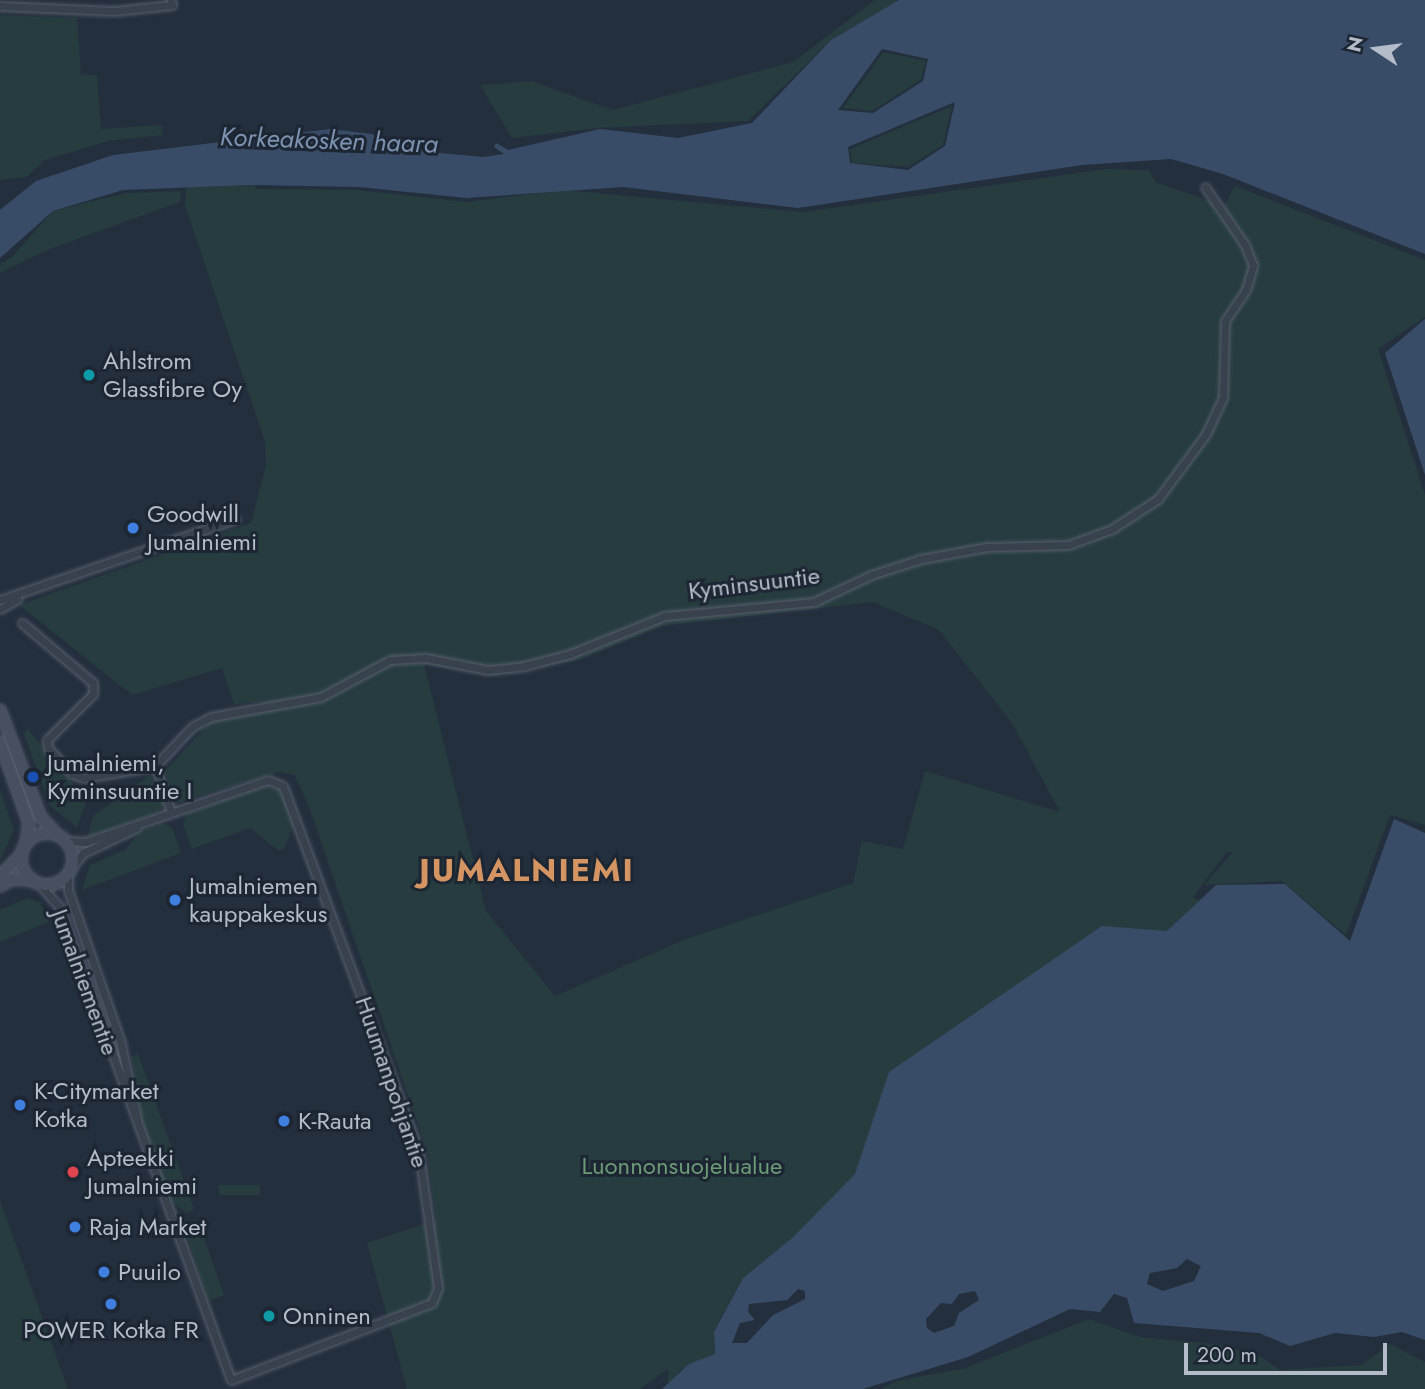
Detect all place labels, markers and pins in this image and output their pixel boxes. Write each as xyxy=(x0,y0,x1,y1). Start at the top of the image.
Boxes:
place label: Ahlstrom Glassfibre Oy xyxy=(103,347,242,403)
marker: Ahlstrom Glassfibre Oy xyxy=(81,367,97,383)
place label: Goodwill Jumalniemi xyxy=(147,500,257,556)
marker: Goodwill Jumalniemi xyxy=(125,520,141,536)
place label: Jumalniemi, Kyminsuuntie I xyxy=(47,749,192,805)
marker: Jumalniemi, Kyminsuuntie I xyxy=(25,769,41,785)
place label: Jumalniemen kauppakeskus xyxy=(189,872,327,928)
marker: Jumalniemen kauppakeskus xyxy=(167,892,183,908)
place label: K-Citymarket Kotka xyxy=(34,1077,158,1133)
marker: K-Citymarket Kotka xyxy=(12,1097,28,1113)
place label: K-Rauta xyxy=(298,1107,371,1135)
marker: K-Rauta xyxy=(276,1113,292,1129)
place label: Apteekki Jumalniemi xyxy=(87,1144,197,1200)
marker: Apteekki Jumalniemi xyxy=(65,1164,81,1180)
place label: Raja Market xyxy=(89,1213,206,1241)
marker: Raja Market xyxy=(67,1219,83,1235)
place label: Puuilo xyxy=(118,1258,181,1286)
marker: Puuilo xyxy=(96,1264,112,1280)
marker: POWER Kotka FR xyxy=(103,1296,119,1312)
place label: Onninen xyxy=(283,1302,371,1330)
marker: Onninen xyxy=(261,1308,277,1324)
place label: POWER Kotka FR xyxy=(23,1316,199,1344)

